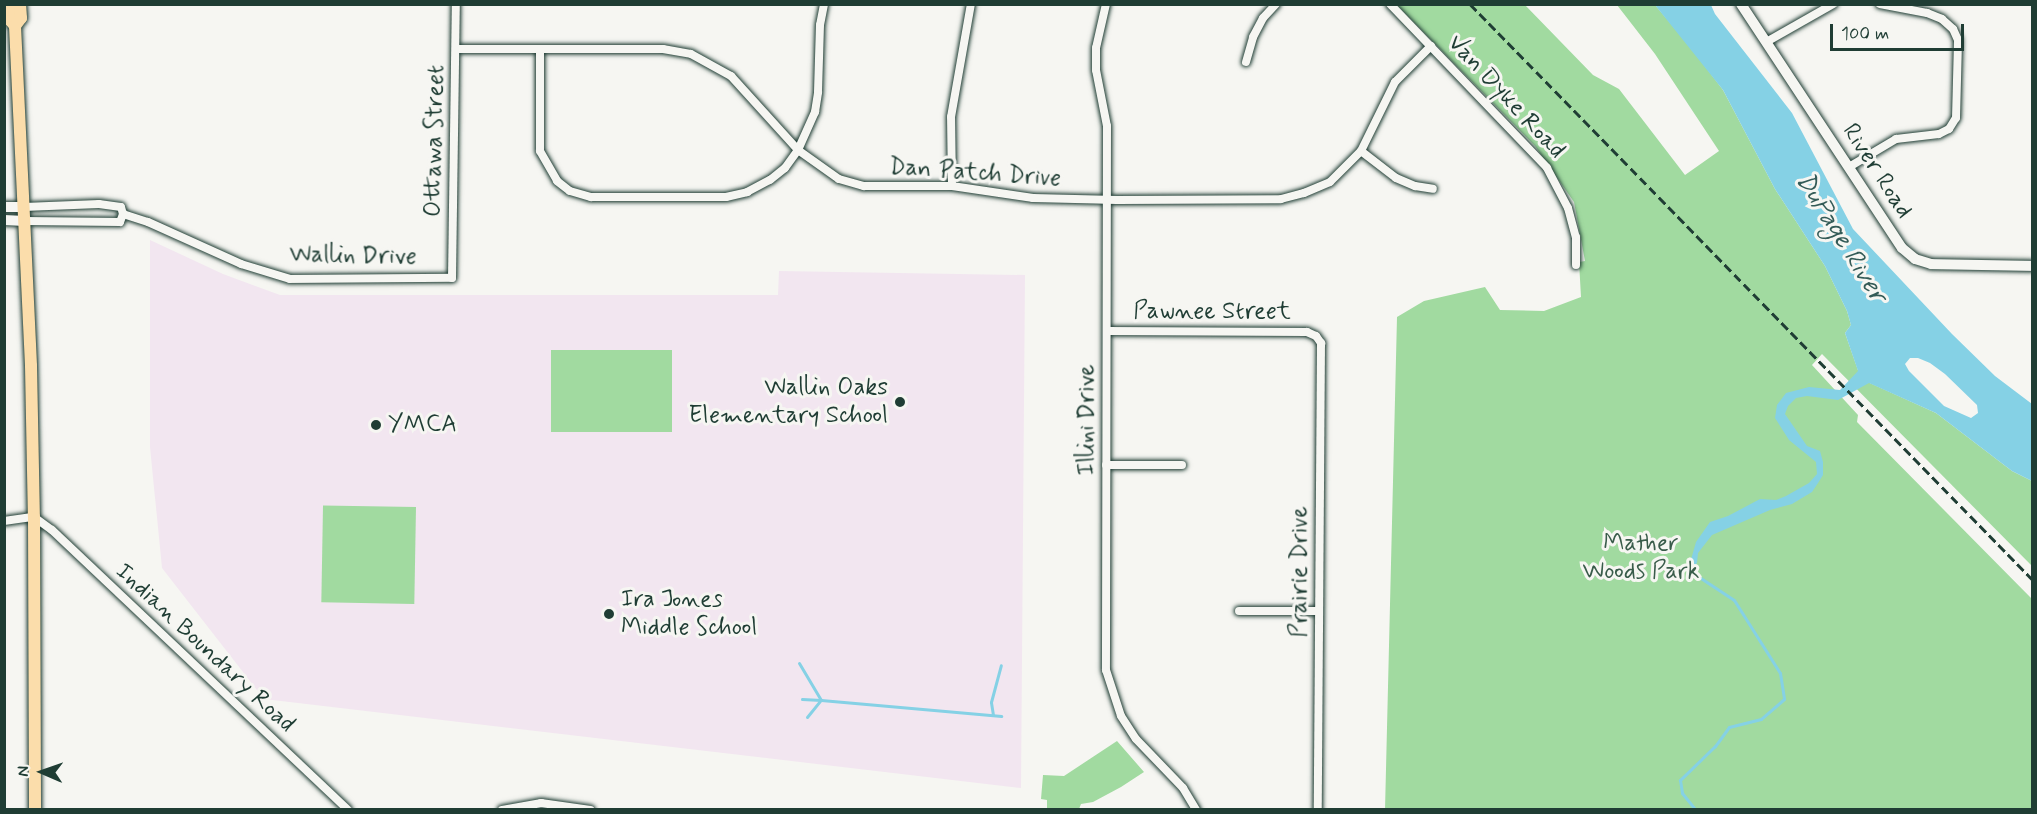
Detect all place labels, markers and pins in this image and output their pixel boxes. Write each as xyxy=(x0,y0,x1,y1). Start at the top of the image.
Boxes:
place label: Wallin Oaks Elementary School xyxy=(689,374,888,430)
marker: Wallin Oaks Elementary School xyxy=(893,395,907,409)
place label: YMCA xyxy=(388,411,457,439)
marker: YMCA xyxy=(369,418,383,432)
place label: Ira Jones Middle School xyxy=(621,586,758,642)
marker: Ira Jones Middle School xyxy=(602,607,616,621)

